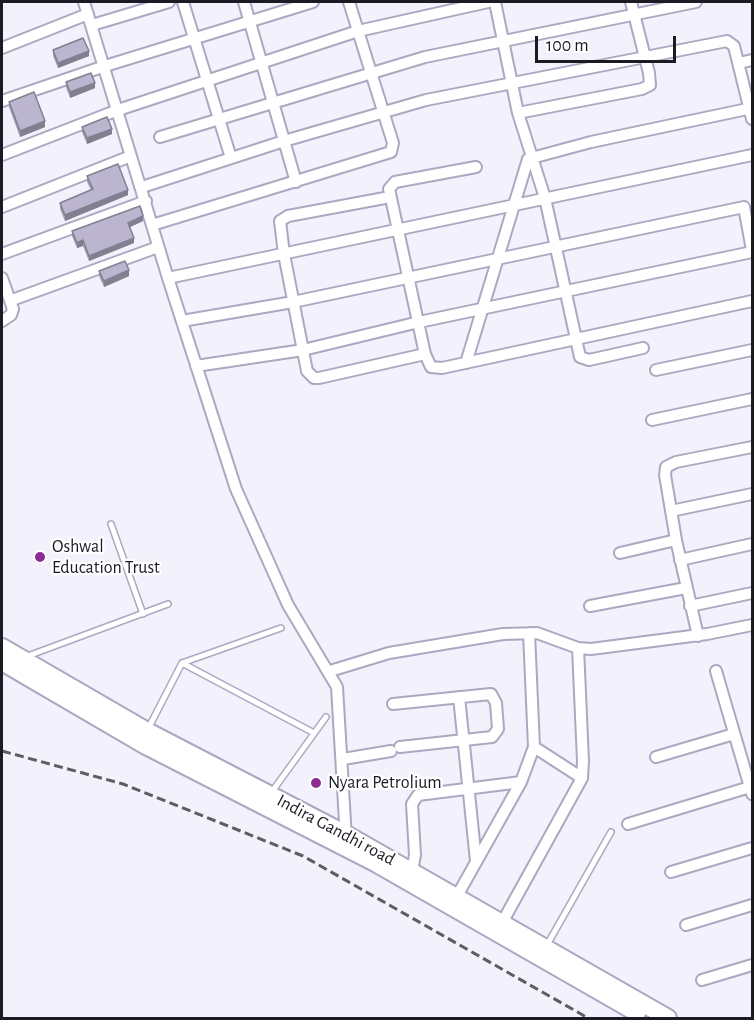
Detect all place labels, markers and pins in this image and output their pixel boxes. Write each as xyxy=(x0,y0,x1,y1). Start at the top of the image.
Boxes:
place label: Oshwal Education Trust xyxy=(52,536,160,578)
marker: Oshwal Education Trust xyxy=(33,550,47,564)
place label: Nyara Petrolium xyxy=(328,772,442,794)
marker: Nyara Petrolium xyxy=(309,776,323,790)

